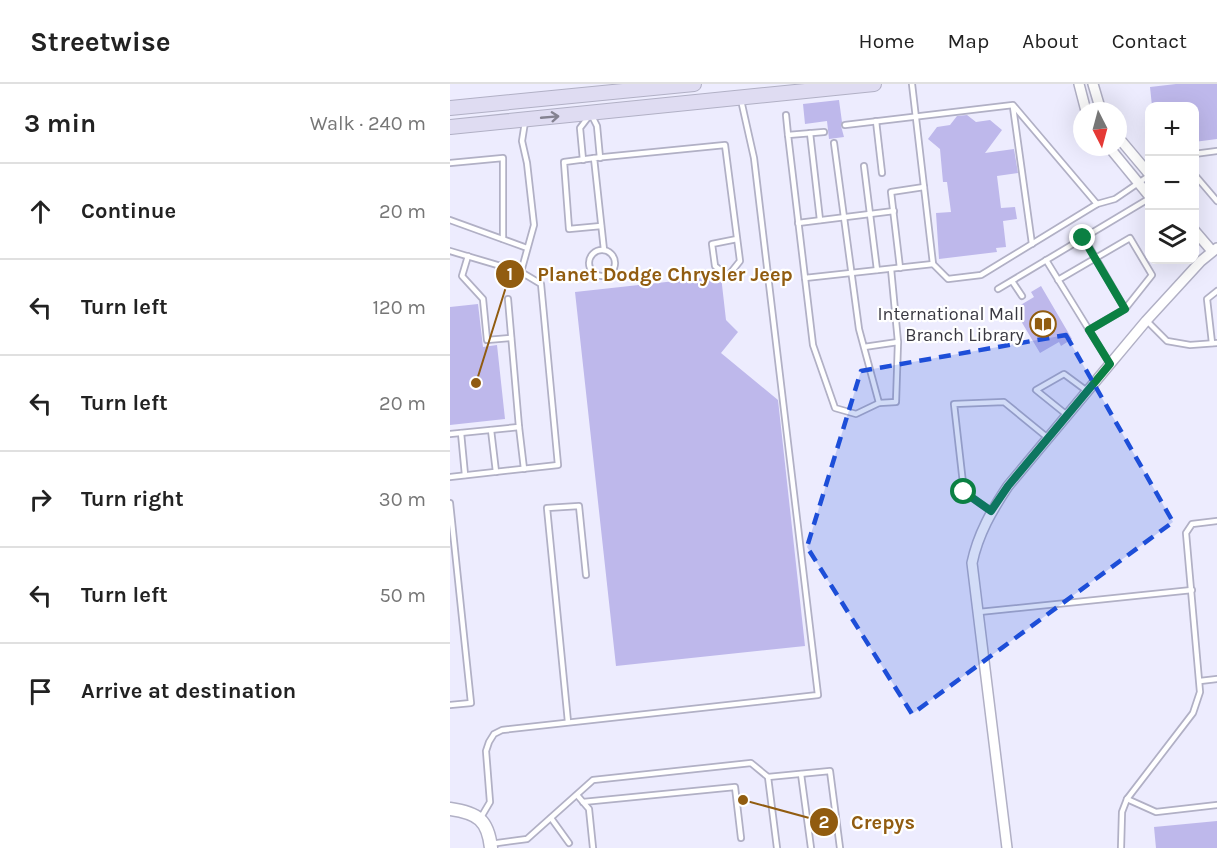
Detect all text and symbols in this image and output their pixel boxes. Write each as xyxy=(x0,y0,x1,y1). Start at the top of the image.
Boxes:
text: Streetwise xyxy=(30,25,171,58)
text: Home xyxy=(859,29,915,53)
text: Map xyxy=(948,29,989,53)
text: About xyxy=(1022,29,1079,53)
text: Contact xyxy=(1112,29,1187,53)
north arrow xyxy=(1073,102,1127,156)
map controls xyxy=(1145,102,1199,264)
button: + xyxy=(1145,102,1199,156)
text: 3 min xyxy=(24,108,96,139)
one-way arrow xyxy=(540,111,559,122)
text: Walk · 240 m xyxy=(310,112,426,135)
button: − xyxy=(1145,156,1199,210)
icon: ahead xyxy=(24,195,57,228)
text: Continue xyxy=(81,198,176,224)
text: 20 m xyxy=(379,200,426,223)
button: layers xyxy=(1145,210,1199,264)
route end xyxy=(1069,224,1095,250)
callout: Planet Dodge Chrysler Jeep xyxy=(495,255,804,293)
text: 1 xyxy=(507,263,513,285)
text: Planet Dodge Chrysler Jeep xyxy=(537,263,793,286)
icon: left xyxy=(24,291,57,324)
text: Turn left xyxy=(81,294,168,320)
text: 120 m xyxy=(372,296,426,319)
place label: International Mall Branch Library xyxy=(878,303,1025,346)
library icon: International Mall Branch Library xyxy=(1028,309,1058,339)
icon: left xyxy=(24,387,57,420)
text: Turn left xyxy=(81,390,168,416)
text: 20 m xyxy=(379,392,426,415)
route start xyxy=(950,478,976,504)
icon: right xyxy=(24,483,57,516)
text: Turn right xyxy=(81,486,184,512)
text: 30 m xyxy=(379,488,426,511)
icon: left xyxy=(24,579,57,612)
text: Turn left xyxy=(81,582,168,608)
text: 50 m xyxy=(379,584,426,607)
icon: arrive xyxy=(24,675,57,708)
text: Arrive at destination xyxy=(81,678,296,704)
callout: Crepys xyxy=(809,803,927,841)
text: 2 xyxy=(819,811,829,833)
text: Crepys xyxy=(851,811,915,834)

